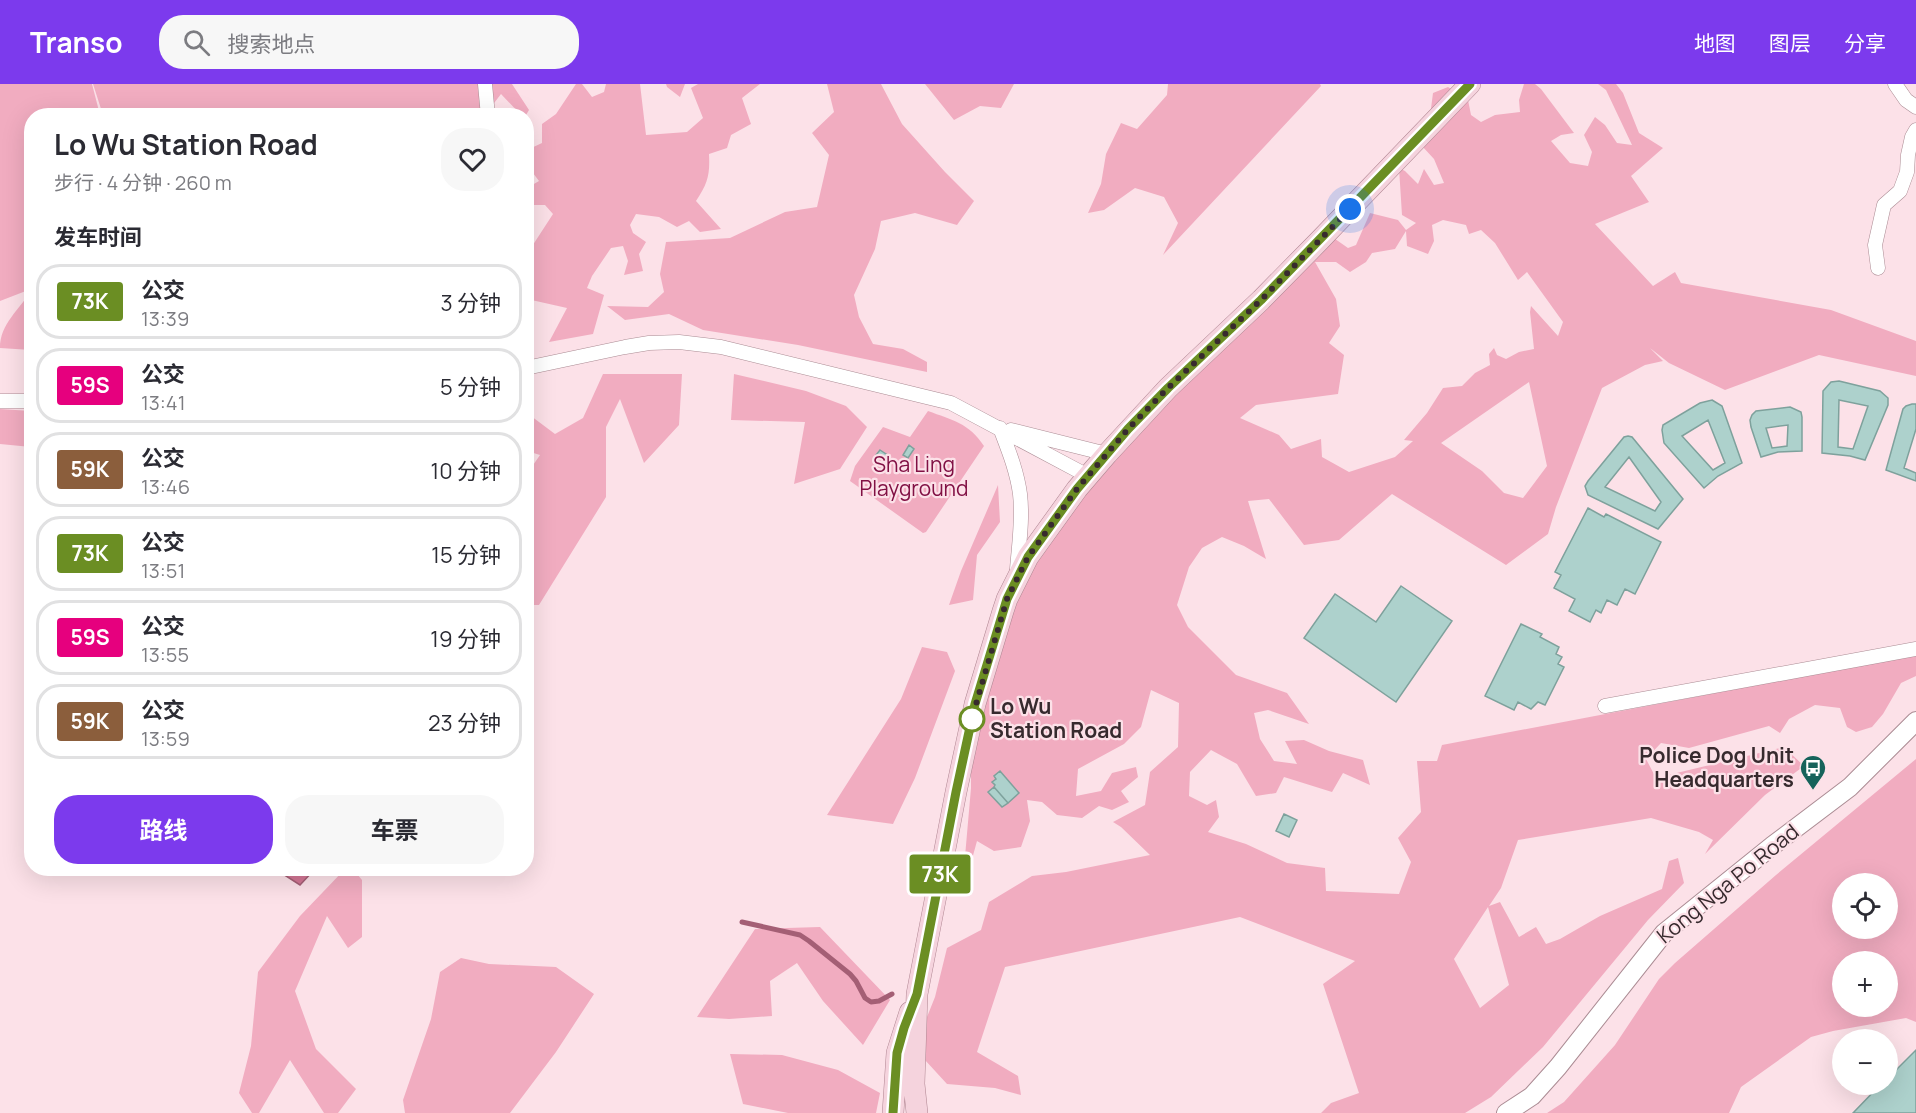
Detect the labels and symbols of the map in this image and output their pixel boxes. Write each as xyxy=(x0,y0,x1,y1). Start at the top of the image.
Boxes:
your location xyxy=(1335,194,1365,224)
park label: Sha Ling Playground xyxy=(860,450,968,502)
place label: Lo Wu Station Road xyxy=(990,692,1122,744)
marker: Lo Wu Station Road xyxy=(959,706,985,732)
place label: Police Dog Unit Headquarters xyxy=(1639,741,1794,793)
bus stop icon: Police Dog Unit Headquarters xyxy=(1798,753,1828,791)
street label: Kong Nga Po Road xyxy=(1651,817,1804,949)
line badge: 73K xyxy=(906,854,974,894)

